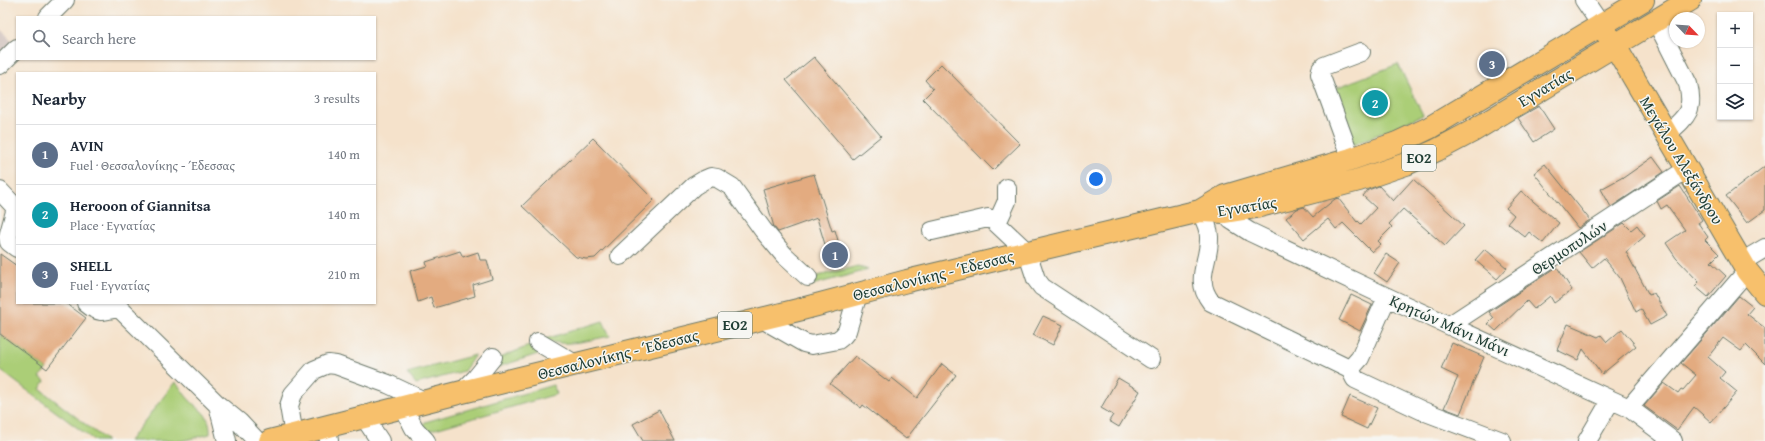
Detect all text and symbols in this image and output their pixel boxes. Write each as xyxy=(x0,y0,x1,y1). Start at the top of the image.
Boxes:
north arrow xyxy=(1669,12,1705,48)
map controls xyxy=(1717,12,1753,120)
button: + xyxy=(1717,12,1753,48)
search box xyxy=(16,16,376,60)
icon: search xyxy=(30,27,52,49)
text: Search here xyxy=(62,28,136,49)
button: − xyxy=(1717,48,1753,84)
pin: 3 xyxy=(1479,49,1505,79)
street label: Εγνατίας xyxy=(1513,61,1577,113)
button: layers xyxy=(1717,84,1753,120)
text: Nearby xyxy=(32,86,86,111)
pin: 2 xyxy=(1362,88,1388,118)
text: 3 results xyxy=(314,89,360,108)
street label: Μεγάλου Αλεξάνδρου xyxy=(1634,91,1730,229)
text: AVIN xyxy=(70,135,104,156)
text: 1 xyxy=(42,145,48,164)
text: 140 m xyxy=(328,145,360,164)
road number: ΕΟ2 xyxy=(1402,145,1436,171)
text: Fuel · Θεσσαλονίκης - Έδεσσας xyxy=(70,156,235,175)
your location xyxy=(1086,169,1106,189)
street label: Εγνατίας xyxy=(1216,189,1279,223)
text: Herooon of Giannitsa xyxy=(70,195,211,216)
text: 2 xyxy=(42,205,48,224)
text: 140 m xyxy=(328,205,360,224)
street label: Θερμοπυλών xyxy=(1526,213,1612,281)
text: Place · Εγνατίας xyxy=(70,216,155,235)
pin: 1 xyxy=(822,240,848,270)
street label: Θεσσαλονίκης - Έδεσσας xyxy=(850,243,1016,307)
text: SHELL xyxy=(70,255,112,276)
text: 3 xyxy=(42,265,48,284)
text: 210 m xyxy=(328,265,360,284)
text: Fuel · Εγνατίας xyxy=(70,276,150,295)
street label: Κρητών Μάνι Μάνι xyxy=(1386,288,1514,362)
road number: ΕΟ2 xyxy=(718,312,752,338)
street label: Θεσσαλονίκης - Έδεσσας xyxy=(535,322,701,386)

